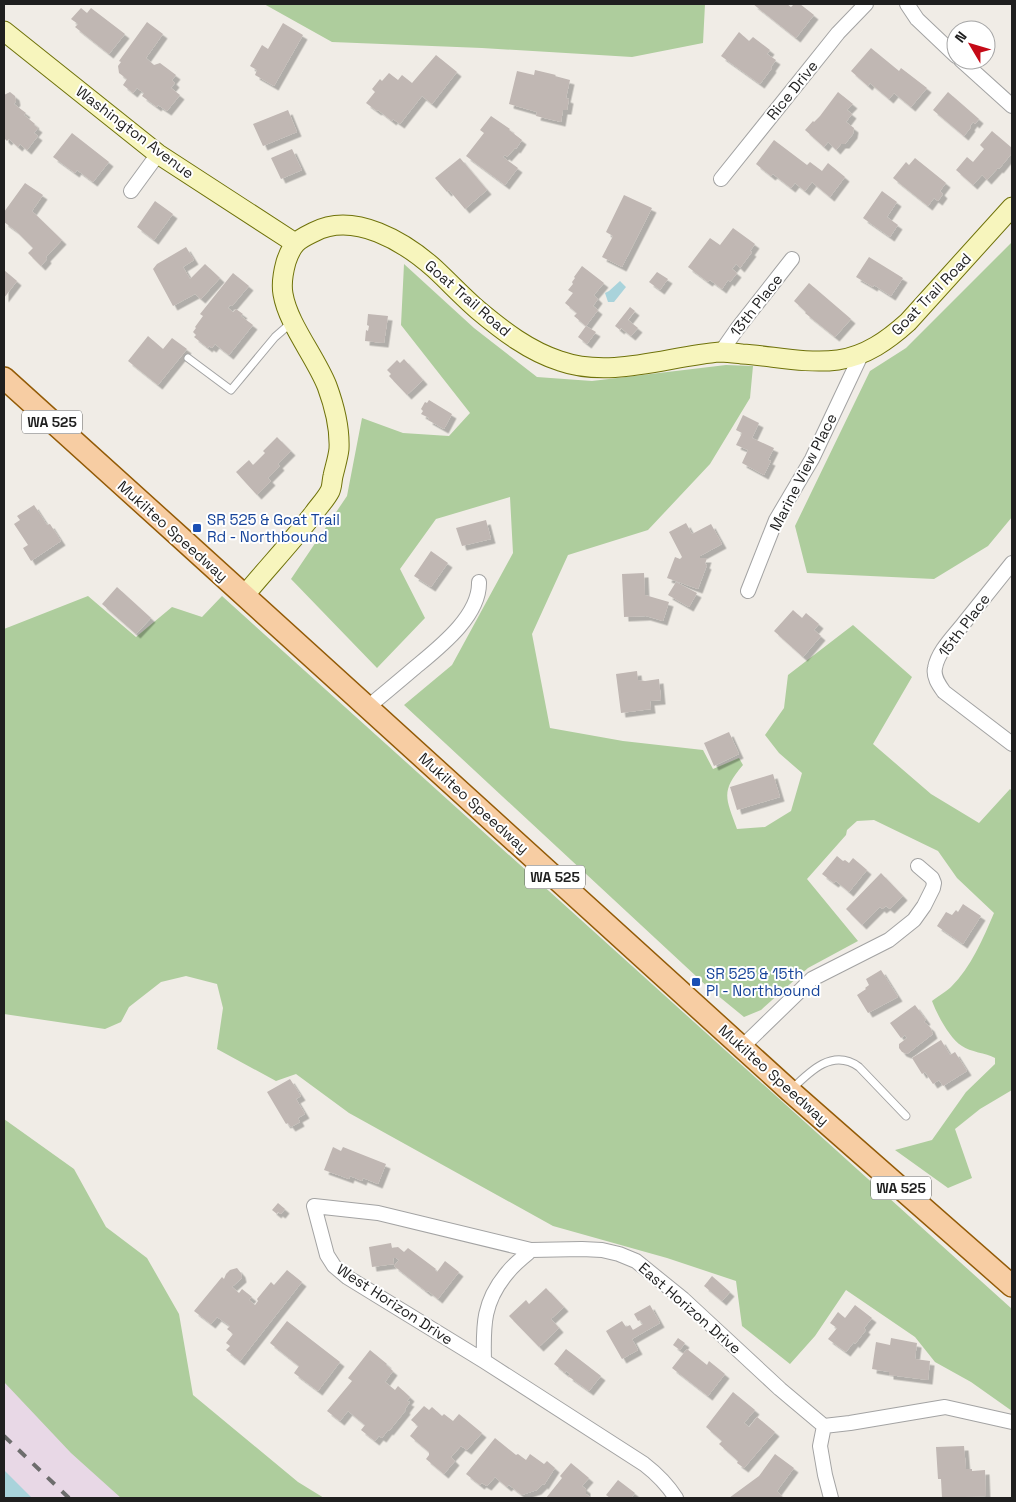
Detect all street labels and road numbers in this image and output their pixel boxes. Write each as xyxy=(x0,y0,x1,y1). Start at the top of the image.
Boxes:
street label: Rice Drive xyxy=(762,56,822,123)
street label: Washington Avenue xyxy=(72,81,198,183)
street label: Goat Trail Road xyxy=(887,249,975,339)
street label: Goat Trail Road xyxy=(421,256,515,340)
street label: 13th Place xyxy=(726,270,786,340)
street label: Marine View Place xyxy=(765,410,841,534)
road number: WA 525 xyxy=(22,411,82,434)
street label: Mukilteo Speedway xyxy=(114,476,232,586)
street label: 15th Place xyxy=(934,590,994,660)
street label: Mukilteo Speedway xyxy=(415,748,533,858)
road number: WA 525 xyxy=(525,866,585,889)
street label: Mukilteo Speedway xyxy=(715,1020,833,1130)
road number: WA 525 xyxy=(871,1176,931,1200)
street label: East Horizon Drive xyxy=(635,1258,745,1358)
street label: West Horizon Drive xyxy=(333,1259,457,1349)

